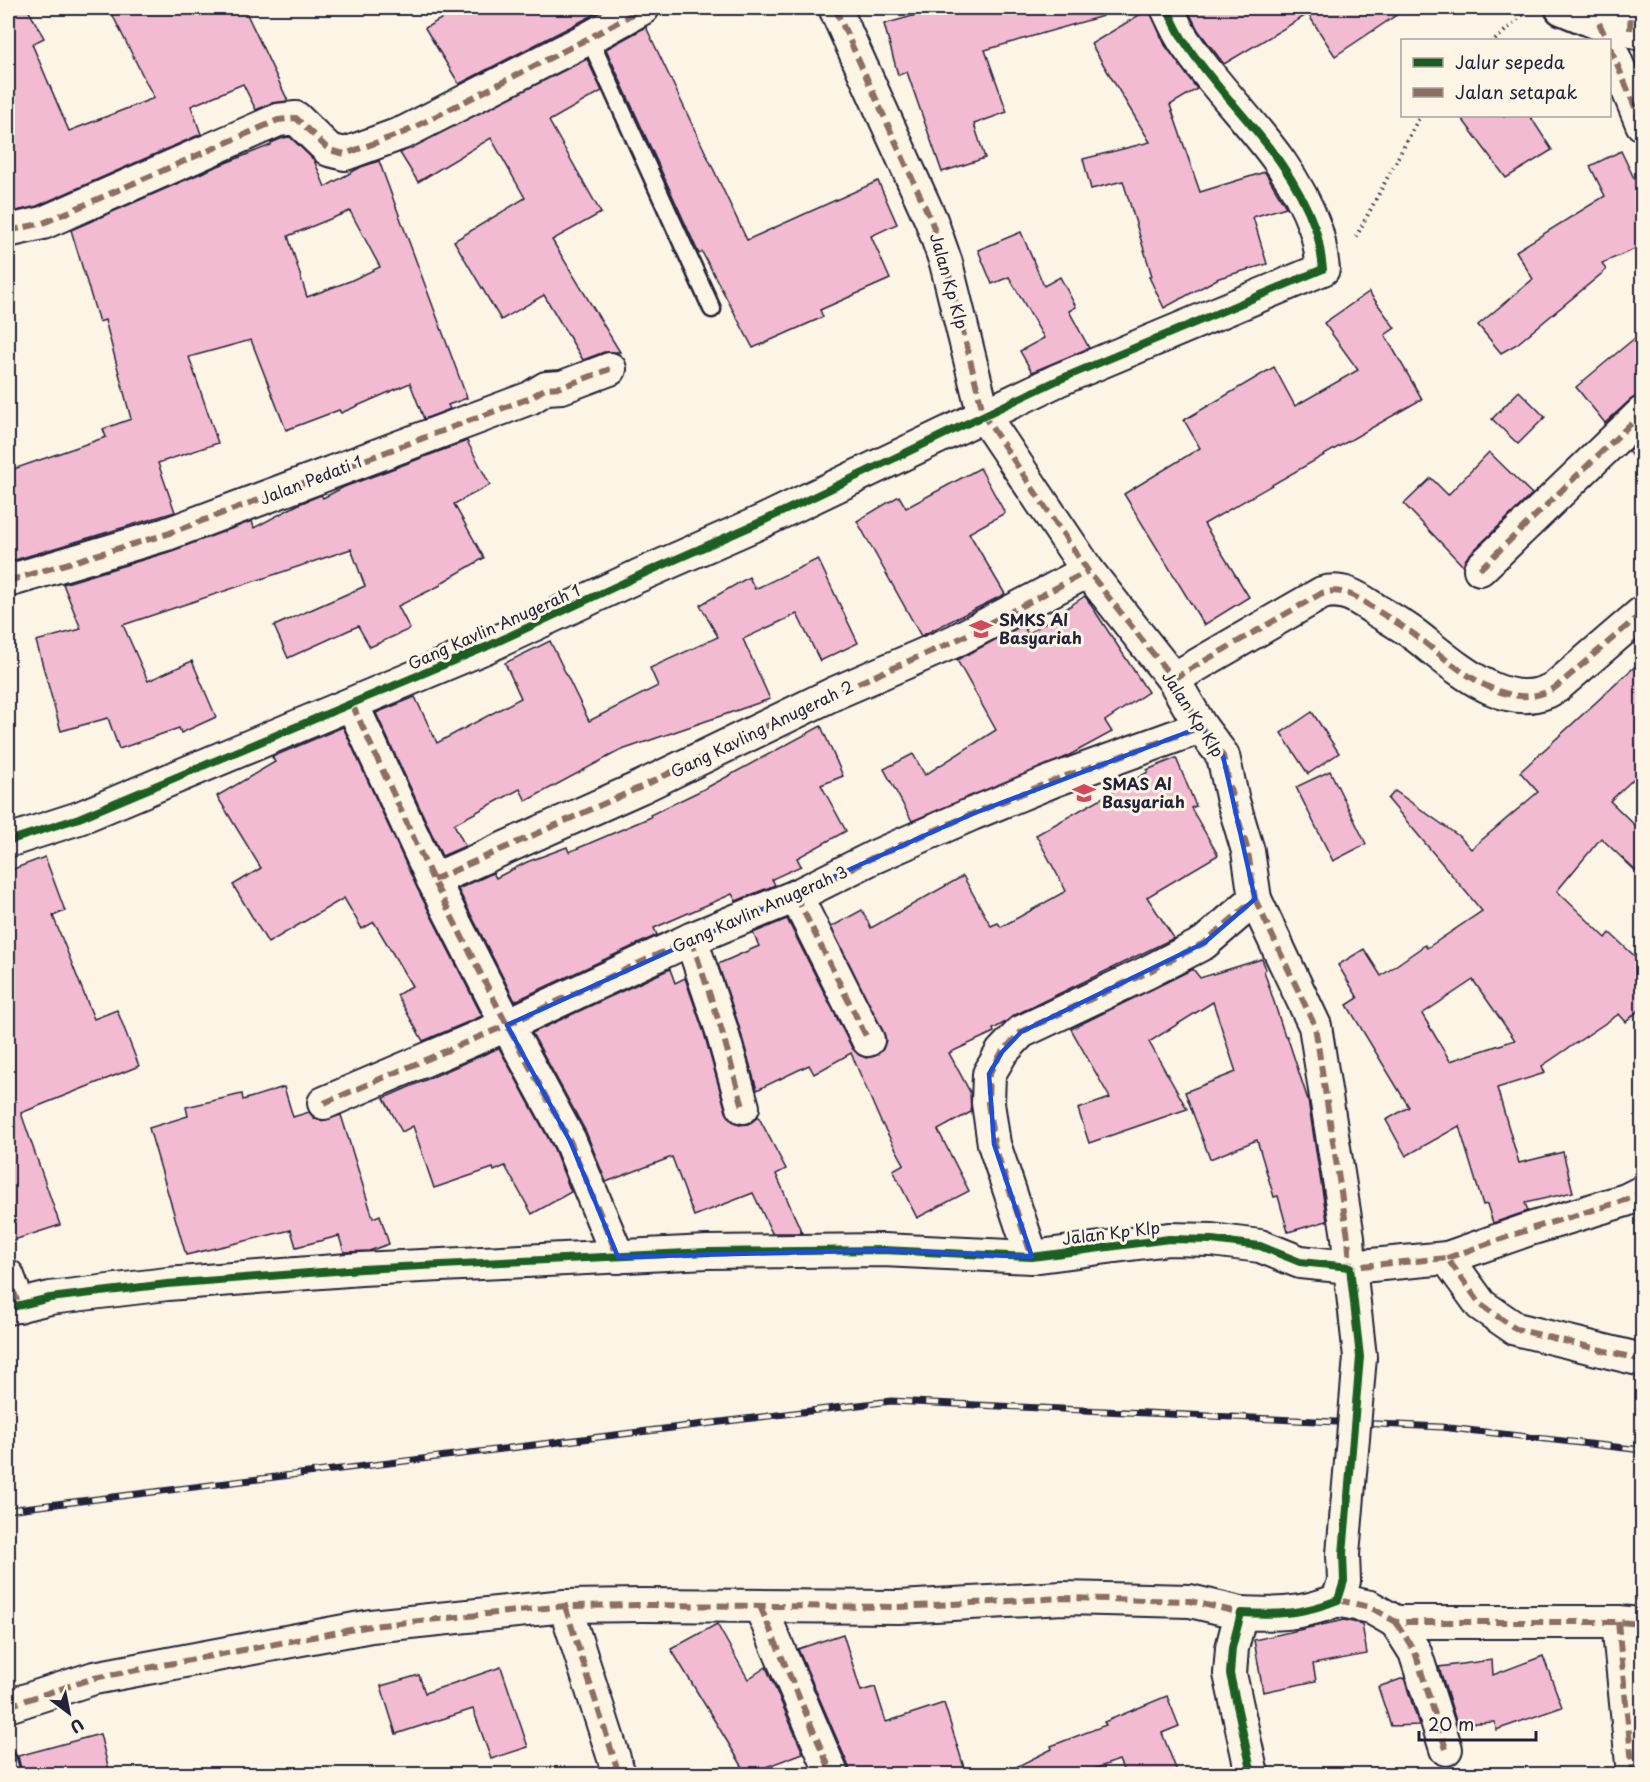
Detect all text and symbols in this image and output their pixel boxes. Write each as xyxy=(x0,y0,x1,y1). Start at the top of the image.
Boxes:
legend xyxy=(1401,39,1611,117)
text: Jalur sepeda xyxy=(1455,48,1565,75)
text: Jalan setapak xyxy=(1455,78,1577,105)
street label: Jalan Kp Klp xyxy=(925,230,975,331)
street label: Jalan Pedati 1 xyxy=(256,449,365,510)
street label: Gang Kavlin Anugerah 1 xyxy=(404,577,584,675)
place label: SMKS Al Basyariah xyxy=(999,607,1082,649)
school or university icon: SMKS Al Basyariah xyxy=(968,616,994,642)
street label: Jalan Kp Klp xyxy=(1157,666,1231,761)
street label: Gang Kavling Anugerah 2 xyxy=(666,673,857,783)
place label: SMAS Al Basyariah xyxy=(1102,771,1185,813)
school or university icon: SMAS Al Basyariah xyxy=(1071,780,1097,806)
street label: Gang Kavlin Anugerah 3 xyxy=(668,859,851,958)
street label: Jalan Kp Klp xyxy=(1061,1214,1161,1250)
north arrow xyxy=(39,1683,99,1743)
scale bar xyxy=(1419,1704,1536,1742)
text: 20 m xyxy=(1428,1710,1474,1737)
text: U xyxy=(66,1713,89,1740)

